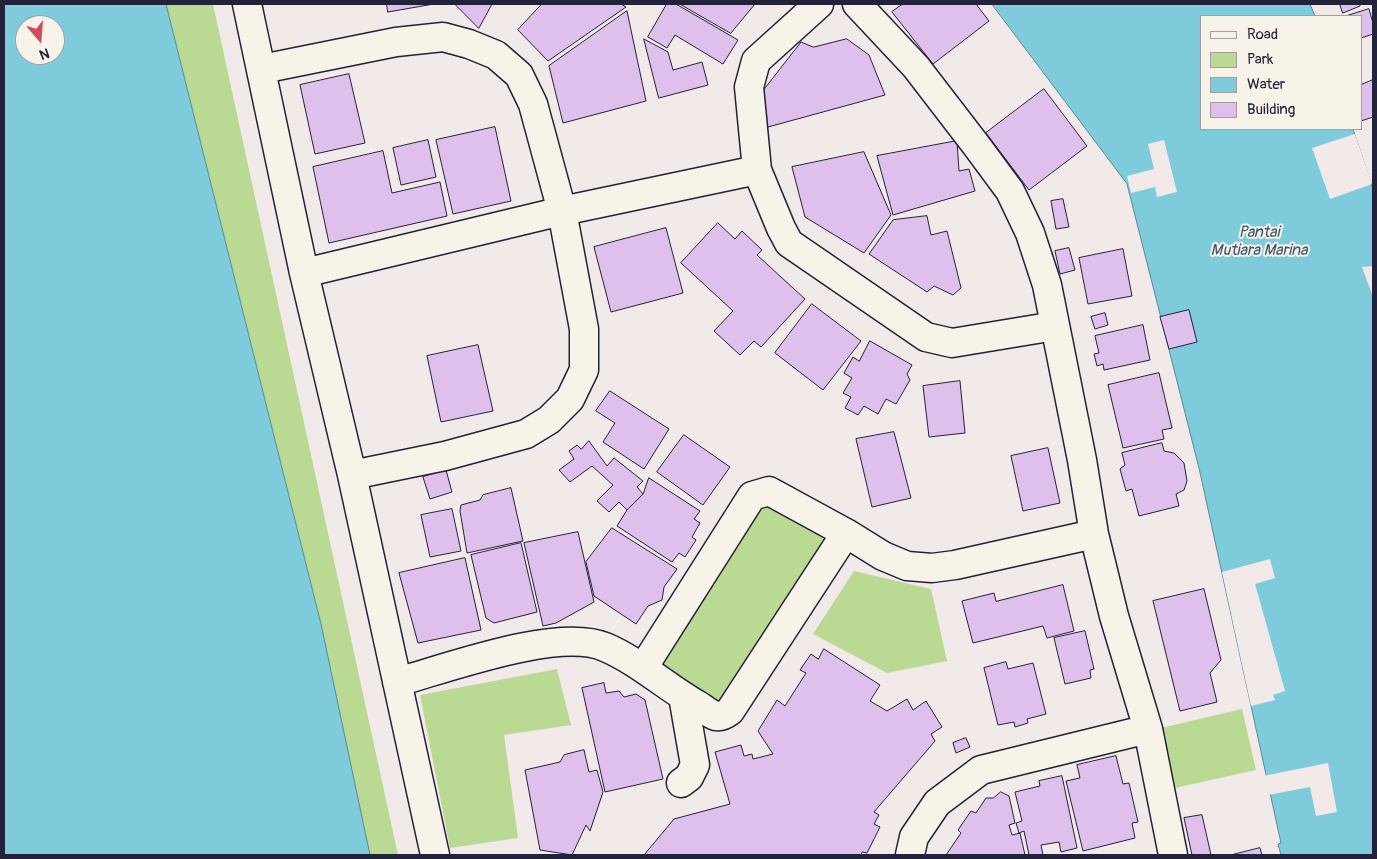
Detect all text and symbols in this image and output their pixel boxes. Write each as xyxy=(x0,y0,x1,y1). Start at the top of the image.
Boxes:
north arrow xyxy=(15,15,65,65)
legend xyxy=(1200,15,1362,130)
text: Road xyxy=(1247,25,1278,44)
text: N xyxy=(37,44,52,63)
text: Park xyxy=(1247,50,1273,69)
text: Water xyxy=(1247,75,1285,94)
text: Building xyxy=(1247,100,1295,119)
water label: Pantai Mutiara Marina xyxy=(1211,223,1307,261)

